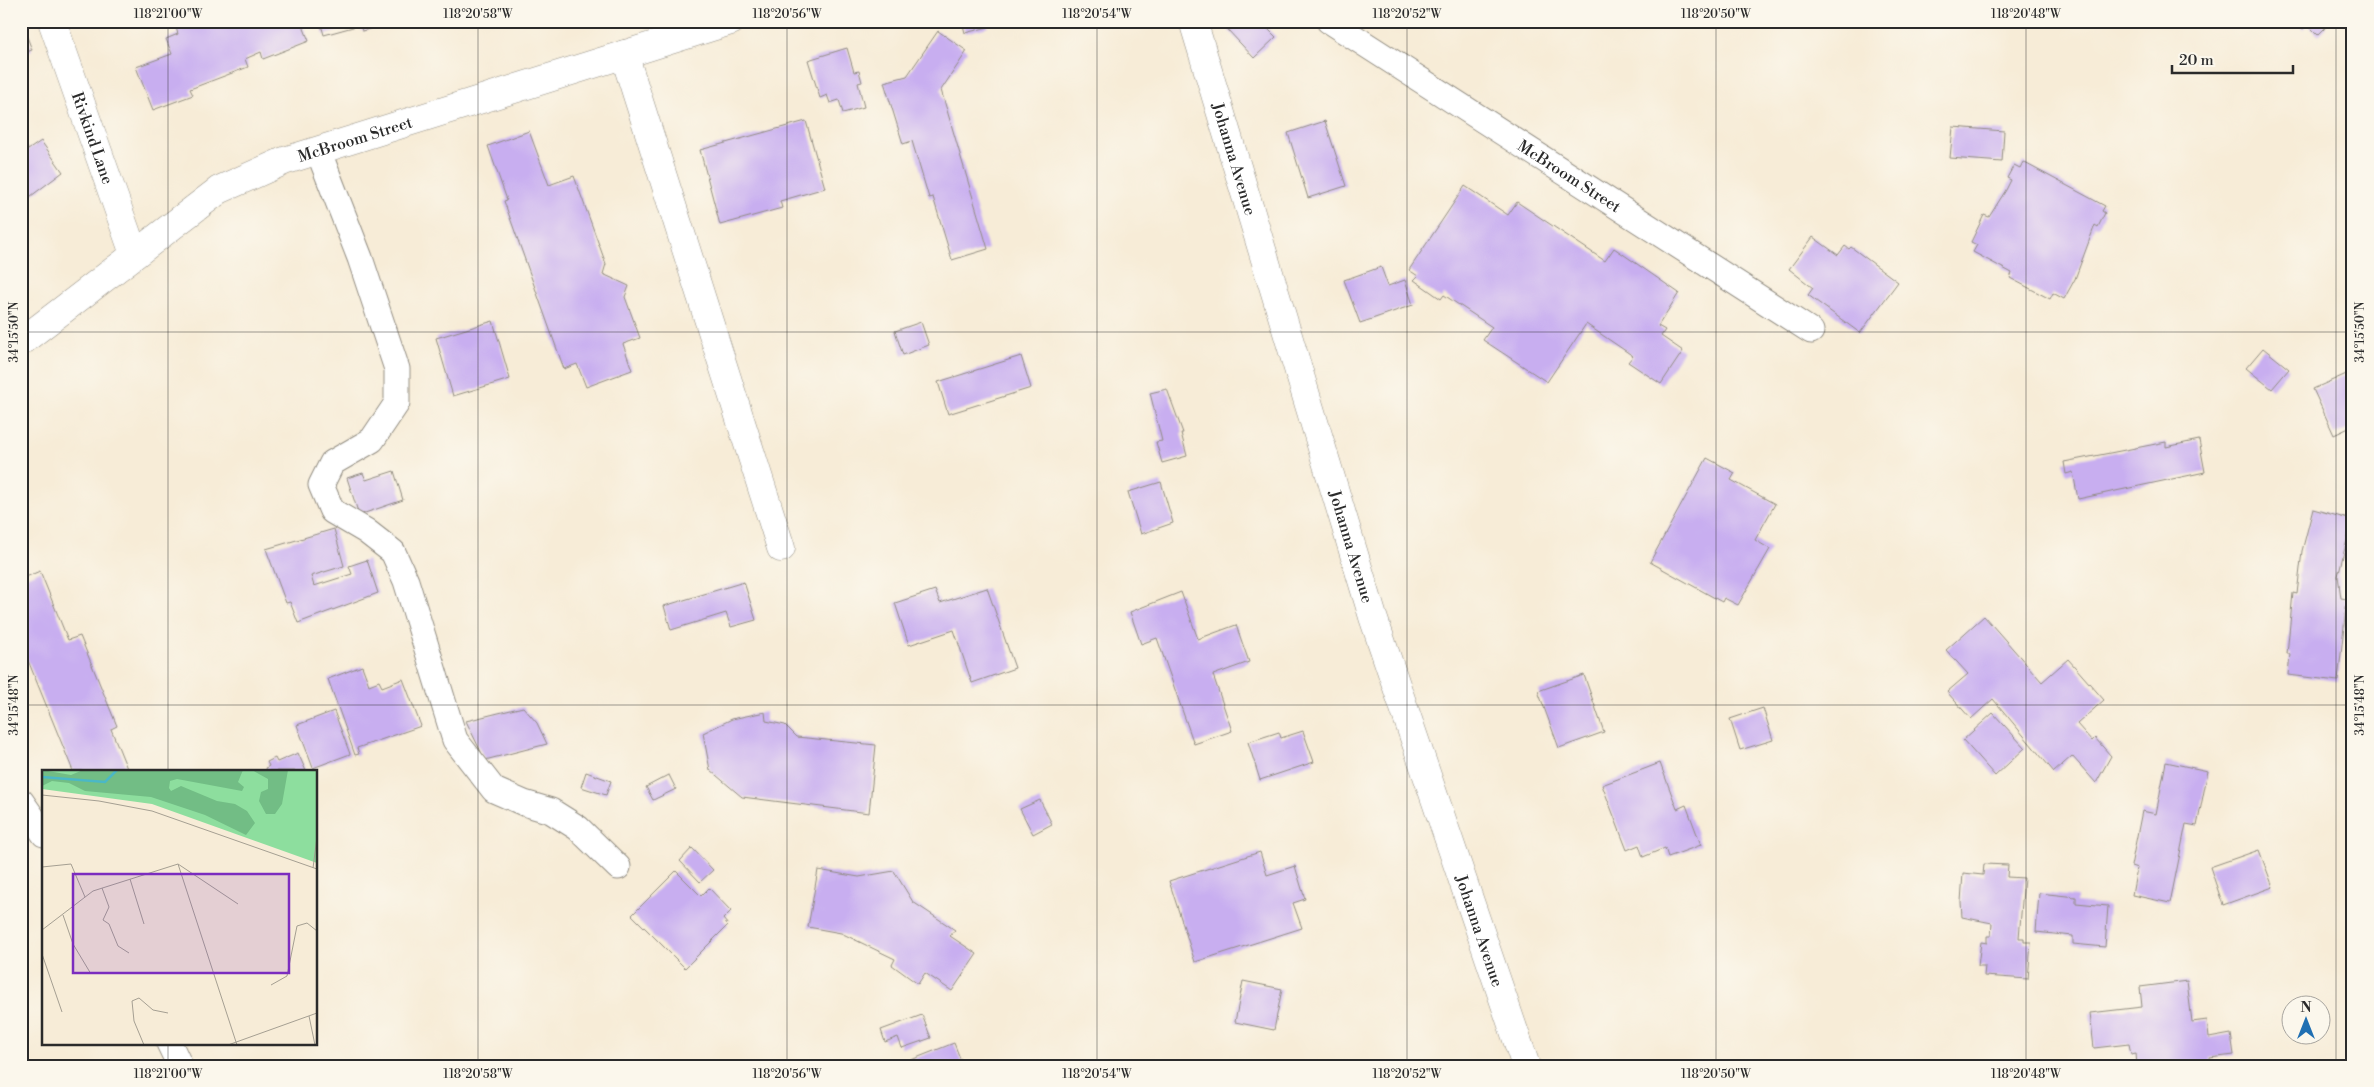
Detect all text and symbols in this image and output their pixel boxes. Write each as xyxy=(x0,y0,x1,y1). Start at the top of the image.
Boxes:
text: 118°21'00"W xyxy=(134,7,203,22)
text: 118°20'58"W xyxy=(443,7,514,22)
text: 118°20'56"W xyxy=(752,7,823,22)
text: 118°20'54"W xyxy=(1062,7,1133,22)
text: 118°20'52"W xyxy=(1373,7,1442,22)
text: 118°20'50"W xyxy=(1681,7,1752,22)
text: 118°20'48"W xyxy=(1991,7,2062,22)
scale bar xyxy=(2172,42,2293,74)
text: 20 m xyxy=(2179,51,2214,70)
street label: Rivkind Lane xyxy=(67,90,118,187)
street label: Johanna Avenue xyxy=(1207,99,1260,218)
street label: McBroom Street xyxy=(295,112,415,167)
street label: McBroom Street xyxy=(1514,136,1625,217)
text: 34°15'50"N xyxy=(7,301,22,363)
text: 34°15'50"N xyxy=(2353,301,2368,363)
street label: Johanna Avenue xyxy=(1324,487,1377,606)
text: 34°15'48"N xyxy=(7,674,22,735)
text: 34°15'48"N xyxy=(2353,674,2368,735)
inset map xyxy=(42,770,318,1044)
street label: Johanna Avenue xyxy=(1450,872,1507,990)
north arrow xyxy=(2282,994,2332,1044)
text: N xyxy=(2300,999,2312,1017)
text: 118°21'00"W xyxy=(134,1067,203,1082)
text: 118°20'58"W xyxy=(443,1067,514,1082)
text: 118°20'56"W xyxy=(752,1067,823,1082)
text: 118°20'54"W xyxy=(1062,1067,1133,1082)
text: 118°20'52"W xyxy=(1373,1067,1442,1082)
text: 118°20'50"W xyxy=(1681,1067,1752,1082)
text: 118°20'48"W xyxy=(1991,1067,2062,1082)

